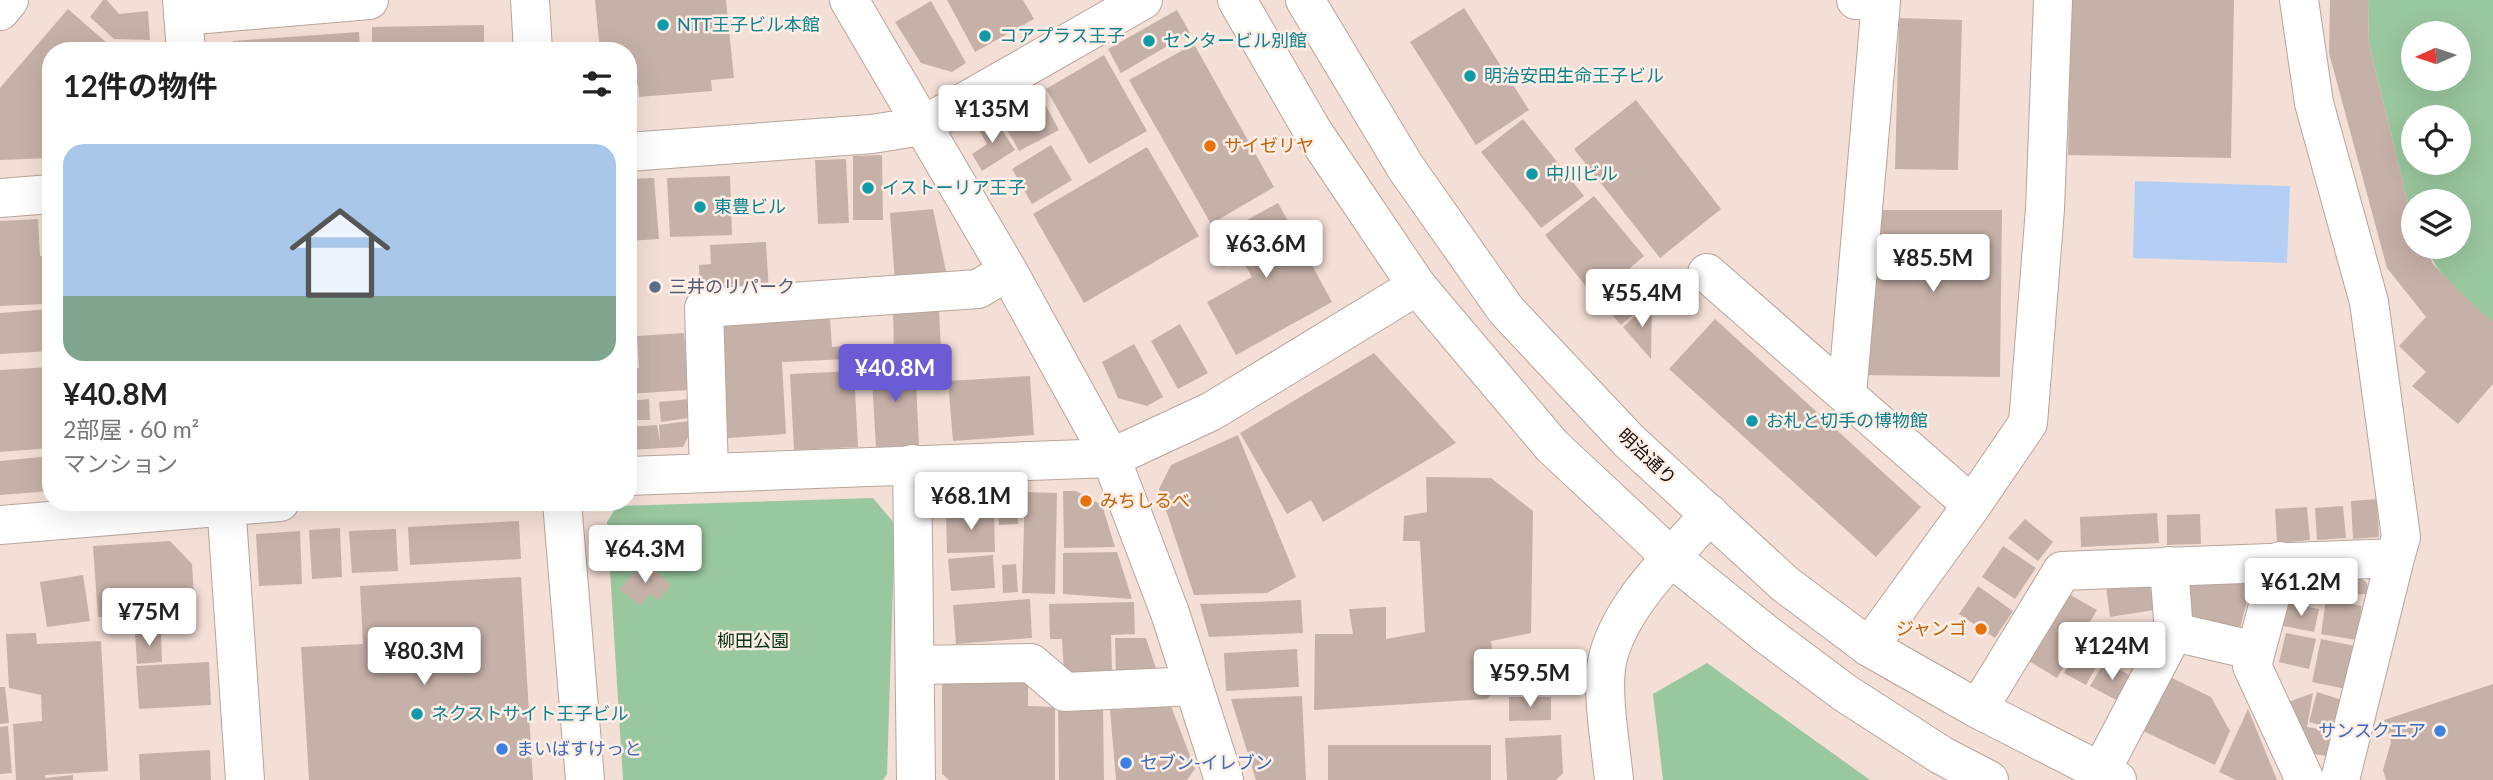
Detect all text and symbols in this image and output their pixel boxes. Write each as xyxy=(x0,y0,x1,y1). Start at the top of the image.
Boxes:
place label: NTT王子ビル本館 xyxy=(677,13,820,35)
marker: NTT王子ビル本館 xyxy=(655,17,671,33)
north arrow xyxy=(2401,21,2471,91)
map controls xyxy=(2401,21,2471,259)
place label: コアプラス王子 xyxy=(999,24,1125,46)
marker: コアプラス王子 xyxy=(977,28,993,44)
place label: センタービル別館 xyxy=(1163,29,1307,51)
marker: センタービル別館 xyxy=(1141,33,1157,49)
place label: 明治安田生命王子ビル xyxy=(1484,64,1664,86)
icon: filters xyxy=(578,65,616,103)
text: 12件の物件 xyxy=(63,67,218,103)
marker: 明治安田生命王子ビル xyxy=(1462,68,1478,84)
pin: ¥135M xyxy=(943,86,1041,145)
text: ¥135M xyxy=(954,94,1030,122)
button: locate xyxy=(2401,105,2471,175)
place label: サイゼリヤ xyxy=(1224,134,1314,156)
marker: サイゼリヤ xyxy=(1202,138,1218,154)
place label: 中川ビル xyxy=(1546,162,1618,184)
marker: 中川ビル xyxy=(1524,166,1540,182)
place label: イストーリア王子 xyxy=(882,176,1025,198)
marker: イストーリア王子 xyxy=(860,180,876,196)
button: layers xyxy=(2401,189,2471,259)
icon: home xyxy=(277,190,403,316)
place label: 東豊ビル xyxy=(714,195,786,217)
marker: 東豊ビル xyxy=(692,199,708,215)
pin: ¥63.6M xyxy=(1209,220,1323,280)
text: ¥63.6M xyxy=(1226,229,1306,257)
pin: ¥85.5M xyxy=(1876,234,1990,294)
text: ¥85.5M xyxy=(1893,243,1973,271)
pin: ¥55.4M xyxy=(1585,270,1699,329)
place label: 三井のリパーク xyxy=(669,275,795,297)
text: ¥55.4M xyxy=(1602,278,1682,306)
marker: 三井のリパーク xyxy=(647,279,663,295)
pin: ¥40.8M xyxy=(838,344,952,404)
text: ¥40.8M xyxy=(855,353,935,381)
text: ¥40.8M xyxy=(63,375,168,411)
place label: お札と切手の博物館 xyxy=(1766,409,1928,431)
marker: お札と切手の博物館 xyxy=(1744,413,1760,429)
text: 2部屋 · 60 m² xyxy=(63,415,199,443)
street label: 明治通り xyxy=(1614,424,1682,489)
text: マンション xyxy=(63,449,178,477)
pin: ¥68.1M xyxy=(914,472,1028,532)
text: ¥68.1M xyxy=(931,481,1011,509)
place label: みちしるべ xyxy=(1100,489,1190,511)
marker: みちしるべ xyxy=(1078,493,1094,509)
pin: ¥64.3M xyxy=(588,526,702,585)
text: ¥64.3M xyxy=(605,534,685,562)
pin: ¥61.2M xyxy=(2244,558,2358,618)
text: ¥61.2M xyxy=(2261,567,2341,595)
pin: ¥75M xyxy=(108,588,190,648)
text: ¥75M xyxy=(118,597,180,625)
place label: ジャンゴ xyxy=(1896,617,1967,639)
marker: ジャンゴ xyxy=(1973,621,1989,637)
pin: ¥124M xyxy=(2063,622,2161,682)
pin: ¥80.3M xyxy=(367,628,481,687)
park label: 柳田公園 xyxy=(717,629,789,651)
text: ¥124M xyxy=(2074,631,2150,659)
text: ¥80.3M xyxy=(384,636,464,664)
pin: ¥59.5M xyxy=(1473,650,1587,709)
text: ¥59.5M xyxy=(1490,658,1570,686)
place label: ネクストサイト王子ビル xyxy=(431,702,628,724)
marker: ネクストサイト王子ビル xyxy=(409,706,425,722)
place label: サンスクエア xyxy=(2318,719,2426,741)
marker: サンスクエア xyxy=(2432,723,2448,739)
place label: まいばすけっと xyxy=(516,737,642,759)
marker: まいばすけっと xyxy=(494,741,510,757)
place label: セブン-イレブン xyxy=(1140,751,1273,773)
marker: セブン-イレブン xyxy=(1118,755,1134,771)

